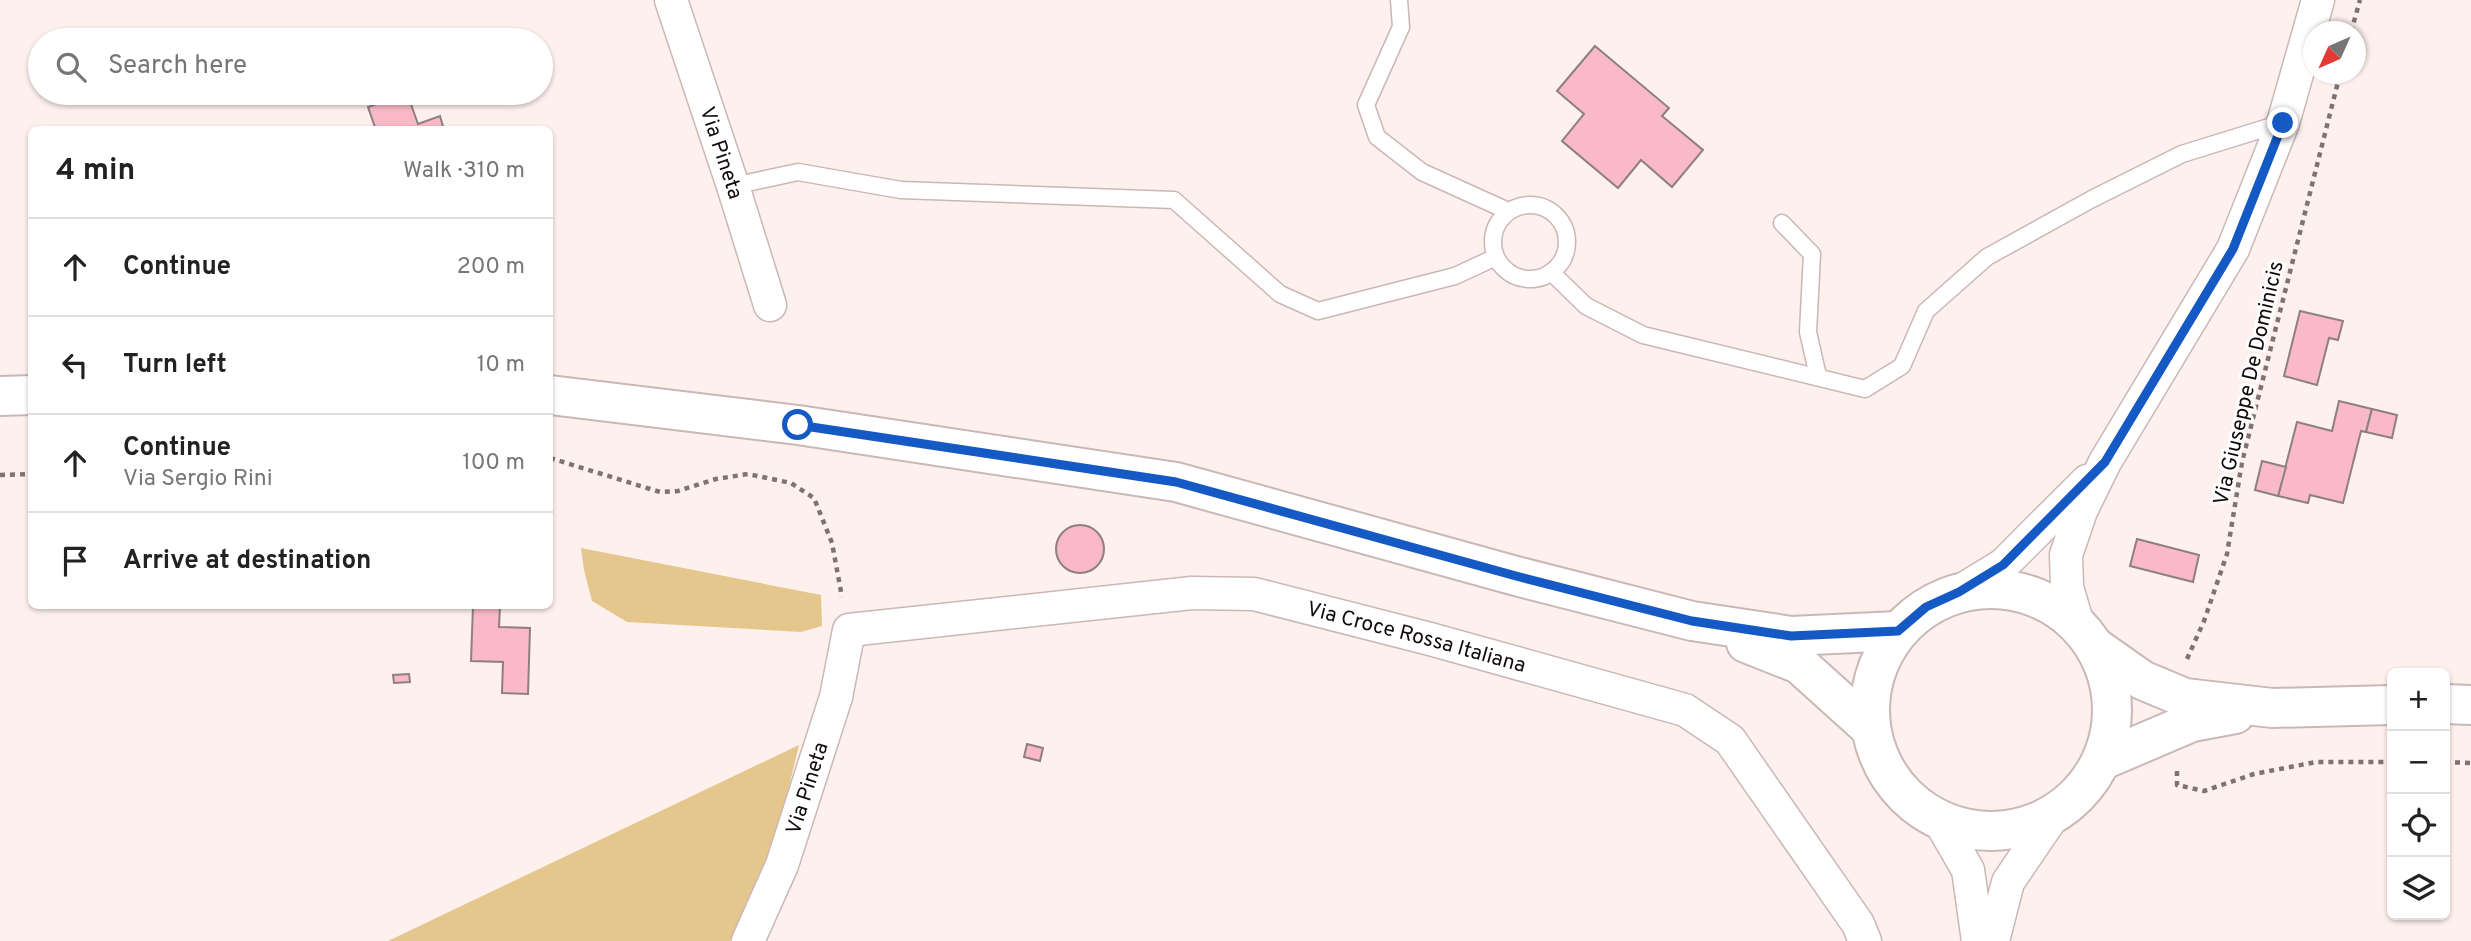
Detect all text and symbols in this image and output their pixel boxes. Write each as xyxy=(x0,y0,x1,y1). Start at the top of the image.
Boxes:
north arrow xyxy=(2303,21,2366,84)
search box xyxy=(28,28,553,105)
icon: search xyxy=(52,48,90,86)
text: Search here xyxy=(108,50,247,83)
street label: Via Pineta xyxy=(693,104,748,203)
route end xyxy=(2267,107,2298,138)
text: 4 min xyxy=(56,153,135,190)
text: Walk · 310 m xyxy=(403,157,525,186)
icon: ahead xyxy=(56,248,94,286)
text: Continue xyxy=(123,251,231,284)
text: 200 m xyxy=(457,253,525,282)
street label: Via Giuseppe De Dominicis xyxy=(2208,259,2291,508)
icon: left xyxy=(56,346,94,384)
text: Turn left xyxy=(123,349,227,382)
text: 10 m xyxy=(477,351,525,380)
route start xyxy=(782,409,813,440)
text: Continue xyxy=(123,432,231,465)
icon: ahead xyxy=(56,444,94,482)
text: 100 m xyxy=(462,449,525,478)
text: Via Sergio Rini xyxy=(123,465,273,494)
icon: arrive xyxy=(56,542,94,580)
text: Arrive at destination xyxy=(123,545,371,578)
street label: Via Croce Rossa Italiana xyxy=(1304,596,1529,680)
map controls xyxy=(2387,668,2450,920)
button: + xyxy=(2387,668,2450,731)
button: − xyxy=(2387,731,2450,794)
street label: Via Pineta xyxy=(781,739,836,838)
button: locate xyxy=(2387,794,2450,857)
button: layers xyxy=(2387,857,2450,920)

